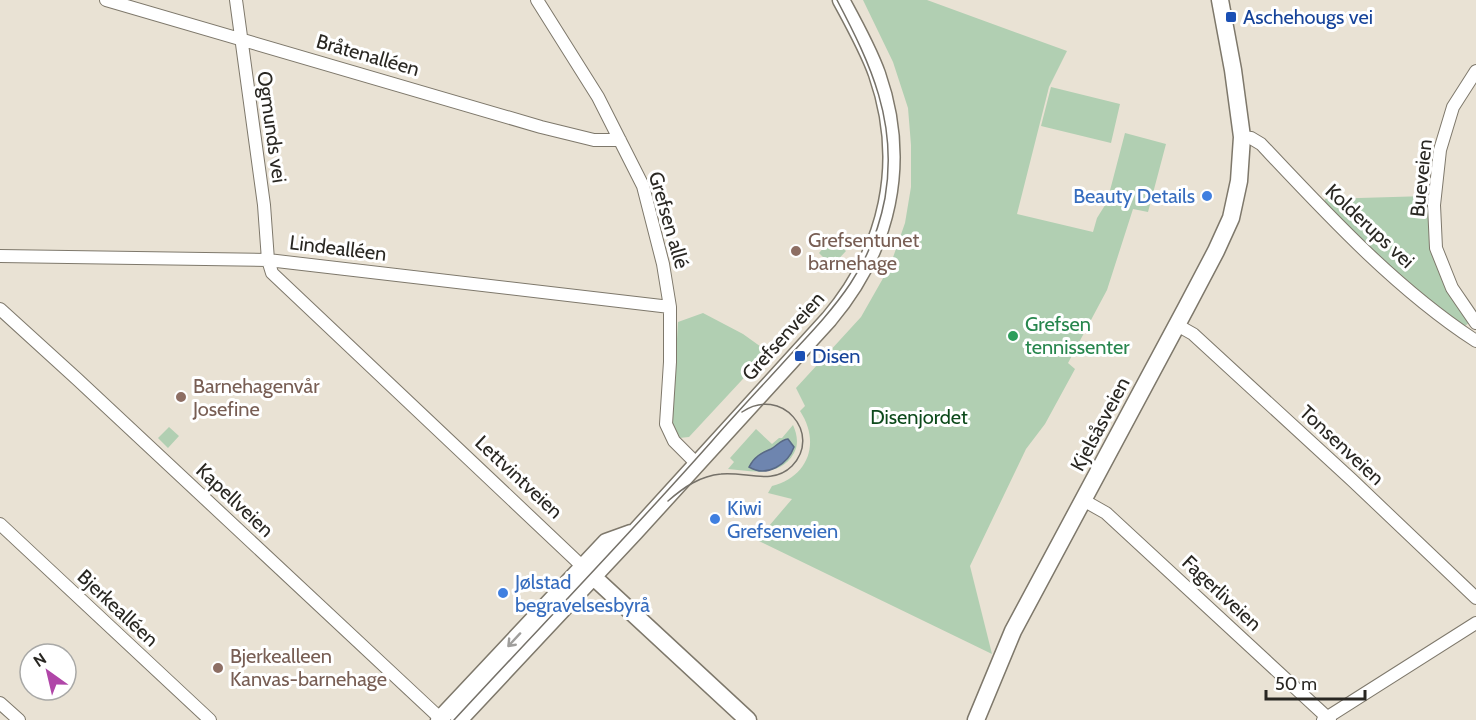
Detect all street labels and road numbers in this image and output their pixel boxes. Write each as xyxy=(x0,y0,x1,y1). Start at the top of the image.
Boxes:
street label: Bråtenalléen xyxy=(314,29,422,81)
street label: Ogmunds vei xyxy=(252,70,292,184)
street label: Bueveien xyxy=(1405,138,1437,218)
street label: Grefsen allé xyxy=(644,169,694,271)
street label: Kolderups vei xyxy=(1321,179,1419,273)
street label: Lindealléen xyxy=(288,230,388,266)
street label: Grefsenveien xyxy=(737,287,829,385)
street label: Kjelsåsveien xyxy=(1065,373,1135,475)
street label: Tonsenveien xyxy=(1295,400,1389,490)
street label: Lettvintveien xyxy=(470,430,568,524)
street label: Kapellveien xyxy=(191,458,279,542)
street label: Fagerliveien xyxy=(1177,550,1267,636)
street label: Bjerkealléen xyxy=(73,564,163,652)

